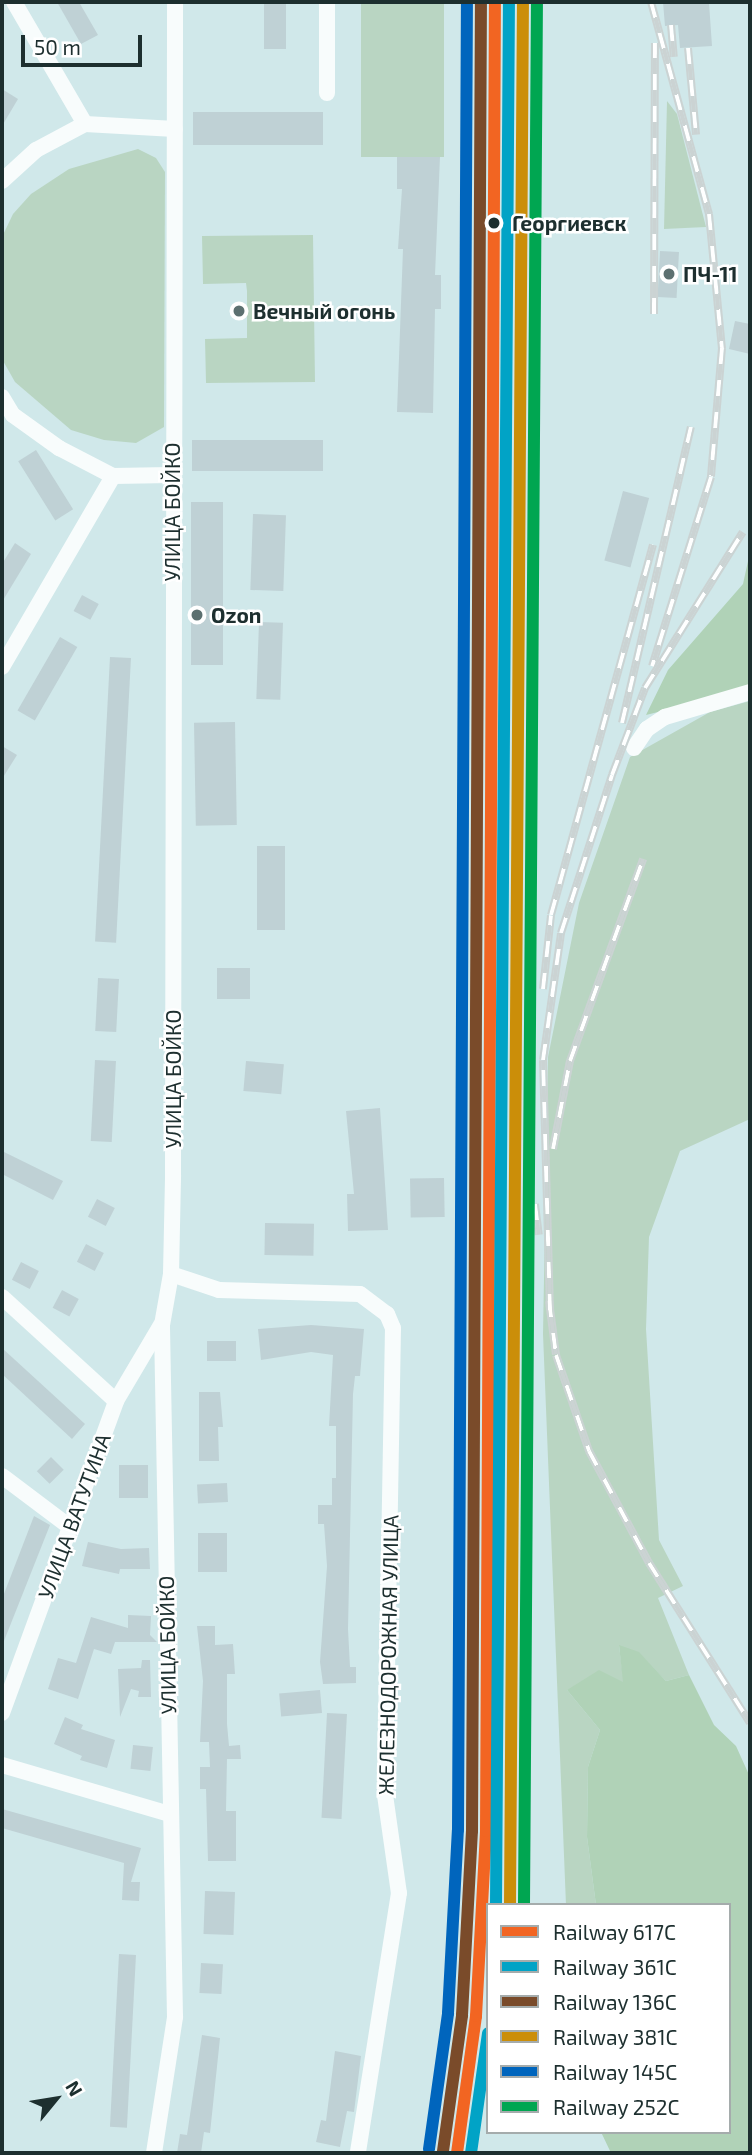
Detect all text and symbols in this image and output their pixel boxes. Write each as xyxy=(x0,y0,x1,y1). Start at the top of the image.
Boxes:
scale bar xyxy=(24,21,145,65)
text: 50 m xyxy=(34,34,81,59)
place label: Георгиевск xyxy=(512,210,626,236)
marker: Георгиевск xyxy=(482,211,506,235)
place label: ПЧ-11 xyxy=(683,261,738,287)
marker: ПЧ-11 xyxy=(661,266,677,282)
place label: Вечный огонь xyxy=(253,298,395,324)
marker: Вечный огонь xyxy=(231,303,247,319)
street label: УЛИЦА БОЙКО xyxy=(159,443,185,581)
place label: Ozon xyxy=(211,602,261,628)
marker: Ozon xyxy=(189,607,205,623)
street label: УЛИЦА БОЙКО xyxy=(160,1010,186,1148)
street label: УЛИЦА ВАТУТИНА xyxy=(32,1430,116,1602)
street label: ЖЕЛЕЗНОДОРОЖНАЯ УЛИЦА xyxy=(373,1515,403,1795)
street label: УЛИЦА БОЙКО xyxy=(153,1575,181,1715)
legend xyxy=(486,1903,731,2134)
text: Railway 617C xyxy=(553,1919,676,1944)
text: Railway 361С xyxy=(553,1954,677,1979)
text: Railway 136С xyxy=(553,1989,677,2014)
text: Railway 381С xyxy=(553,2024,678,2049)
text: Railway 145С xyxy=(553,2059,677,2084)
north arrow xyxy=(21,2064,91,2134)
text: N xyxy=(61,2077,88,2100)
text: Railway 252С xyxy=(553,2094,680,2119)

